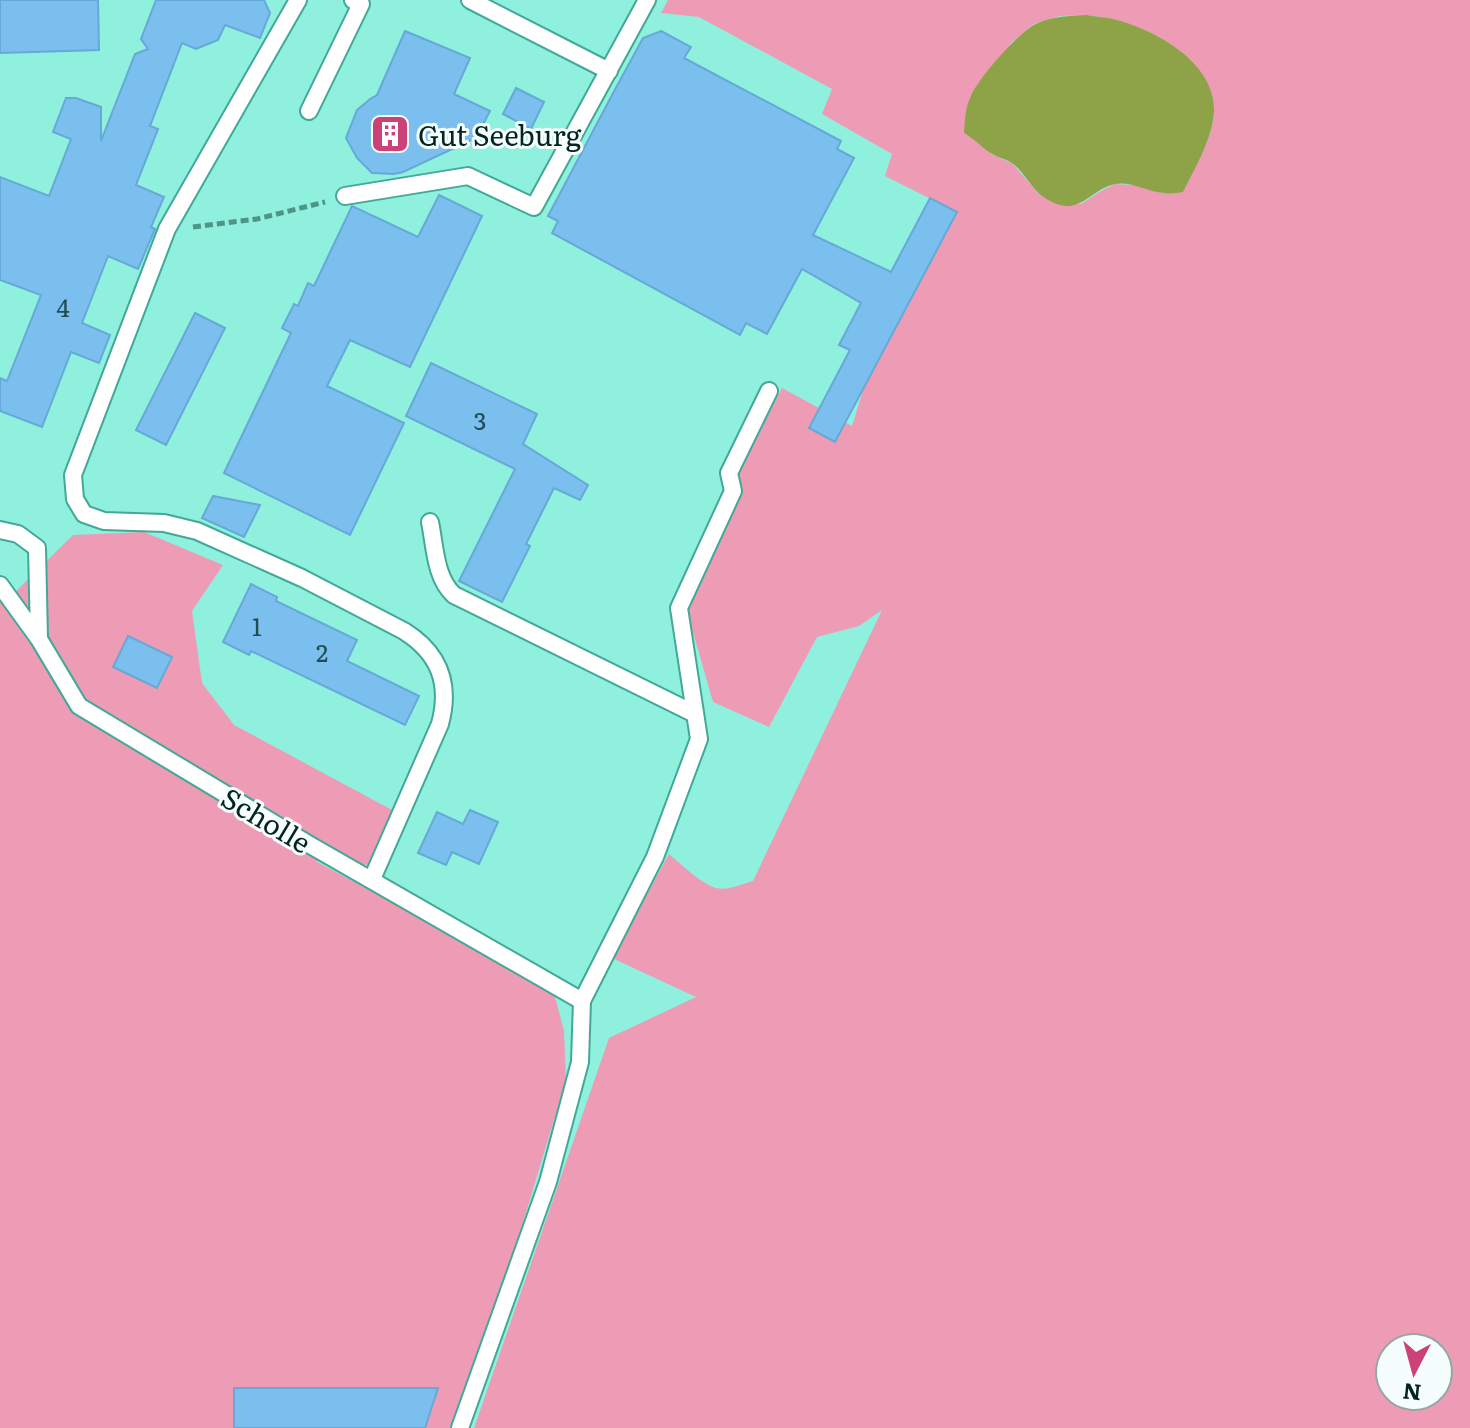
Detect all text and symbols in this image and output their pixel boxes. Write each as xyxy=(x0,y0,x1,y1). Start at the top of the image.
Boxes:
building icon: Gut Seeburg xyxy=(369,113,411,155)
place label: Gut Seeburg xyxy=(418,113,582,155)
house number: 4 xyxy=(56,289,70,324)
house number: 3 xyxy=(473,402,487,437)
house number: 1 xyxy=(252,608,262,643)
house number: 2 xyxy=(316,634,328,669)
street label: Scholle xyxy=(214,776,320,862)
north arrow xyxy=(1374,1332,1454,1412)
text: N xyxy=(1401,1376,1423,1411)

